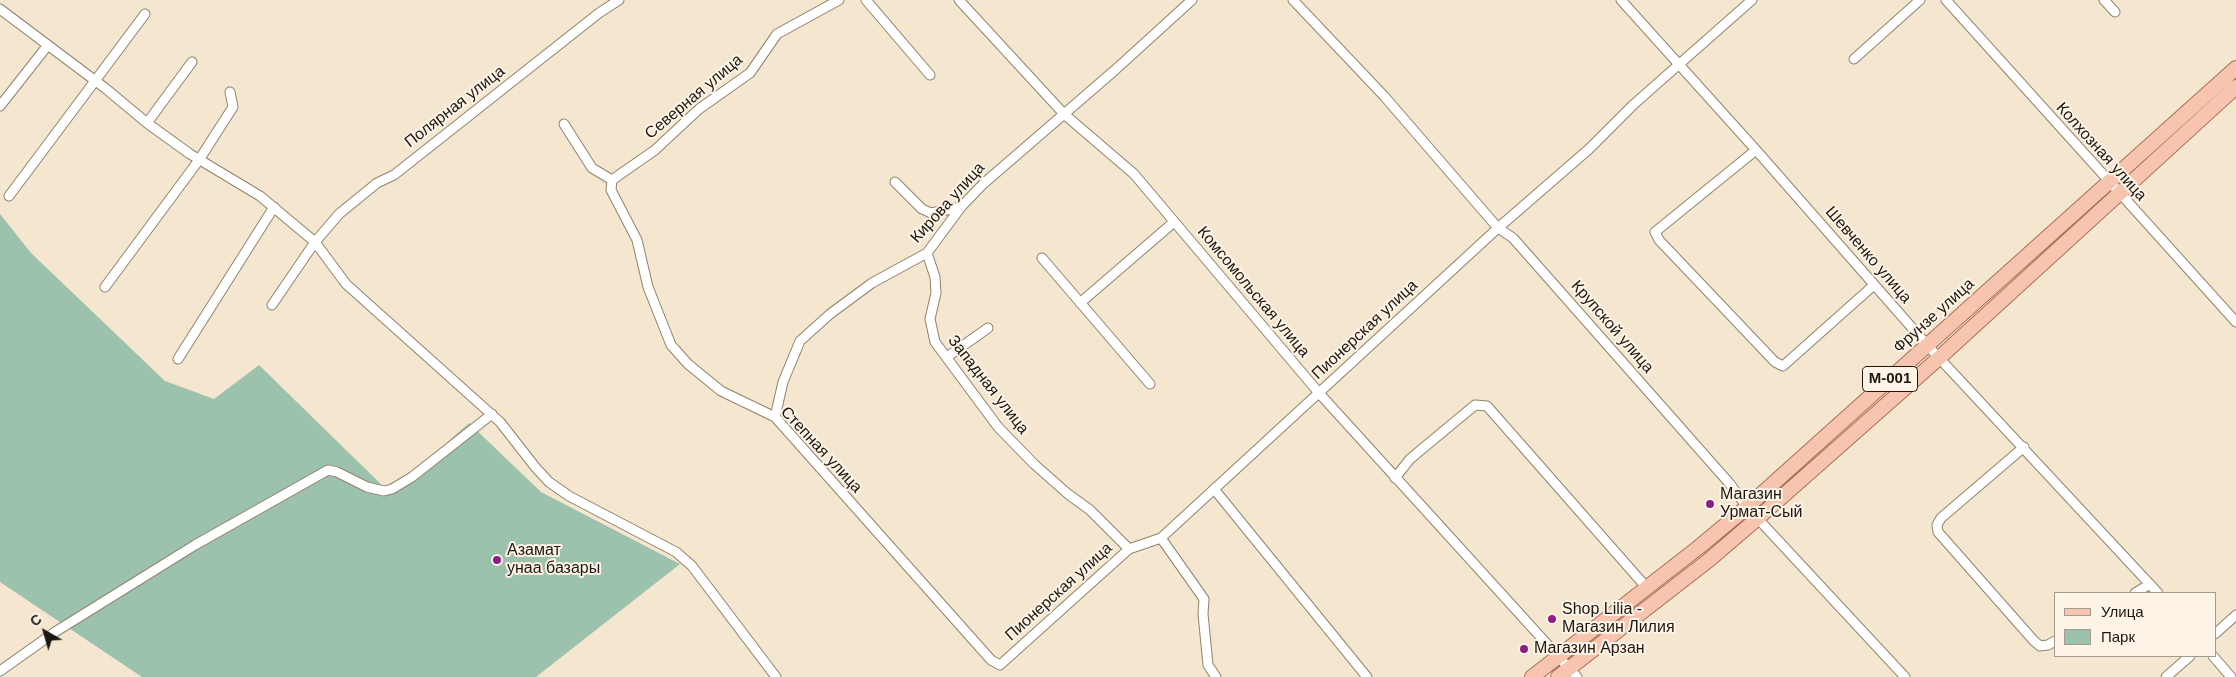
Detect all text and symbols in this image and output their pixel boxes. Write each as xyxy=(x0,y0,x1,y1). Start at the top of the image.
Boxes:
street label: Северная улица xyxy=(641,51,747,143)
street label: Полярная улица xyxy=(401,62,509,152)
street label: Колхозная улица xyxy=(2052,99,2150,205)
street label: Кирова улица xyxy=(907,159,989,247)
street label: Шевченко улица xyxy=(1821,203,1915,307)
street label: Комсомольская улица xyxy=(1193,223,1313,361)
street label: Фрунзе улица xyxy=(1890,275,1978,357)
street label: Пионерская улица xyxy=(1308,276,1422,384)
street label: Крупской улица xyxy=(1567,277,1657,377)
street label: Западная улица xyxy=(943,332,1033,438)
road number: M-001 xyxy=(1862,366,1918,392)
street label: Степная улица xyxy=(776,403,866,497)
place label: Магазин Урмат-Сый xyxy=(1720,485,1803,523)
marker: Магазин Урмат-Сый xyxy=(1704,498,1716,510)
street label: Пионерская улица xyxy=(1002,539,1116,645)
place label: Азамат унаа базары xyxy=(507,541,600,579)
marker: Азамат унаа базары xyxy=(491,554,503,566)
legend xyxy=(2054,592,2216,657)
place label: Shop Lilia - Магазин Лилия xyxy=(1562,600,1675,638)
text: Улица xyxy=(2101,603,2144,620)
north arrow xyxy=(20,607,70,657)
text: С xyxy=(27,611,45,630)
marker: Shop Lilia - Магазин Лилия xyxy=(1546,613,1558,625)
text: Парк xyxy=(2101,628,2135,645)
place label: Магазин Арзан xyxy=(1534,639,1645,659)
marker: Магазин Арзан xyxy=(1518,643,1530,655)

